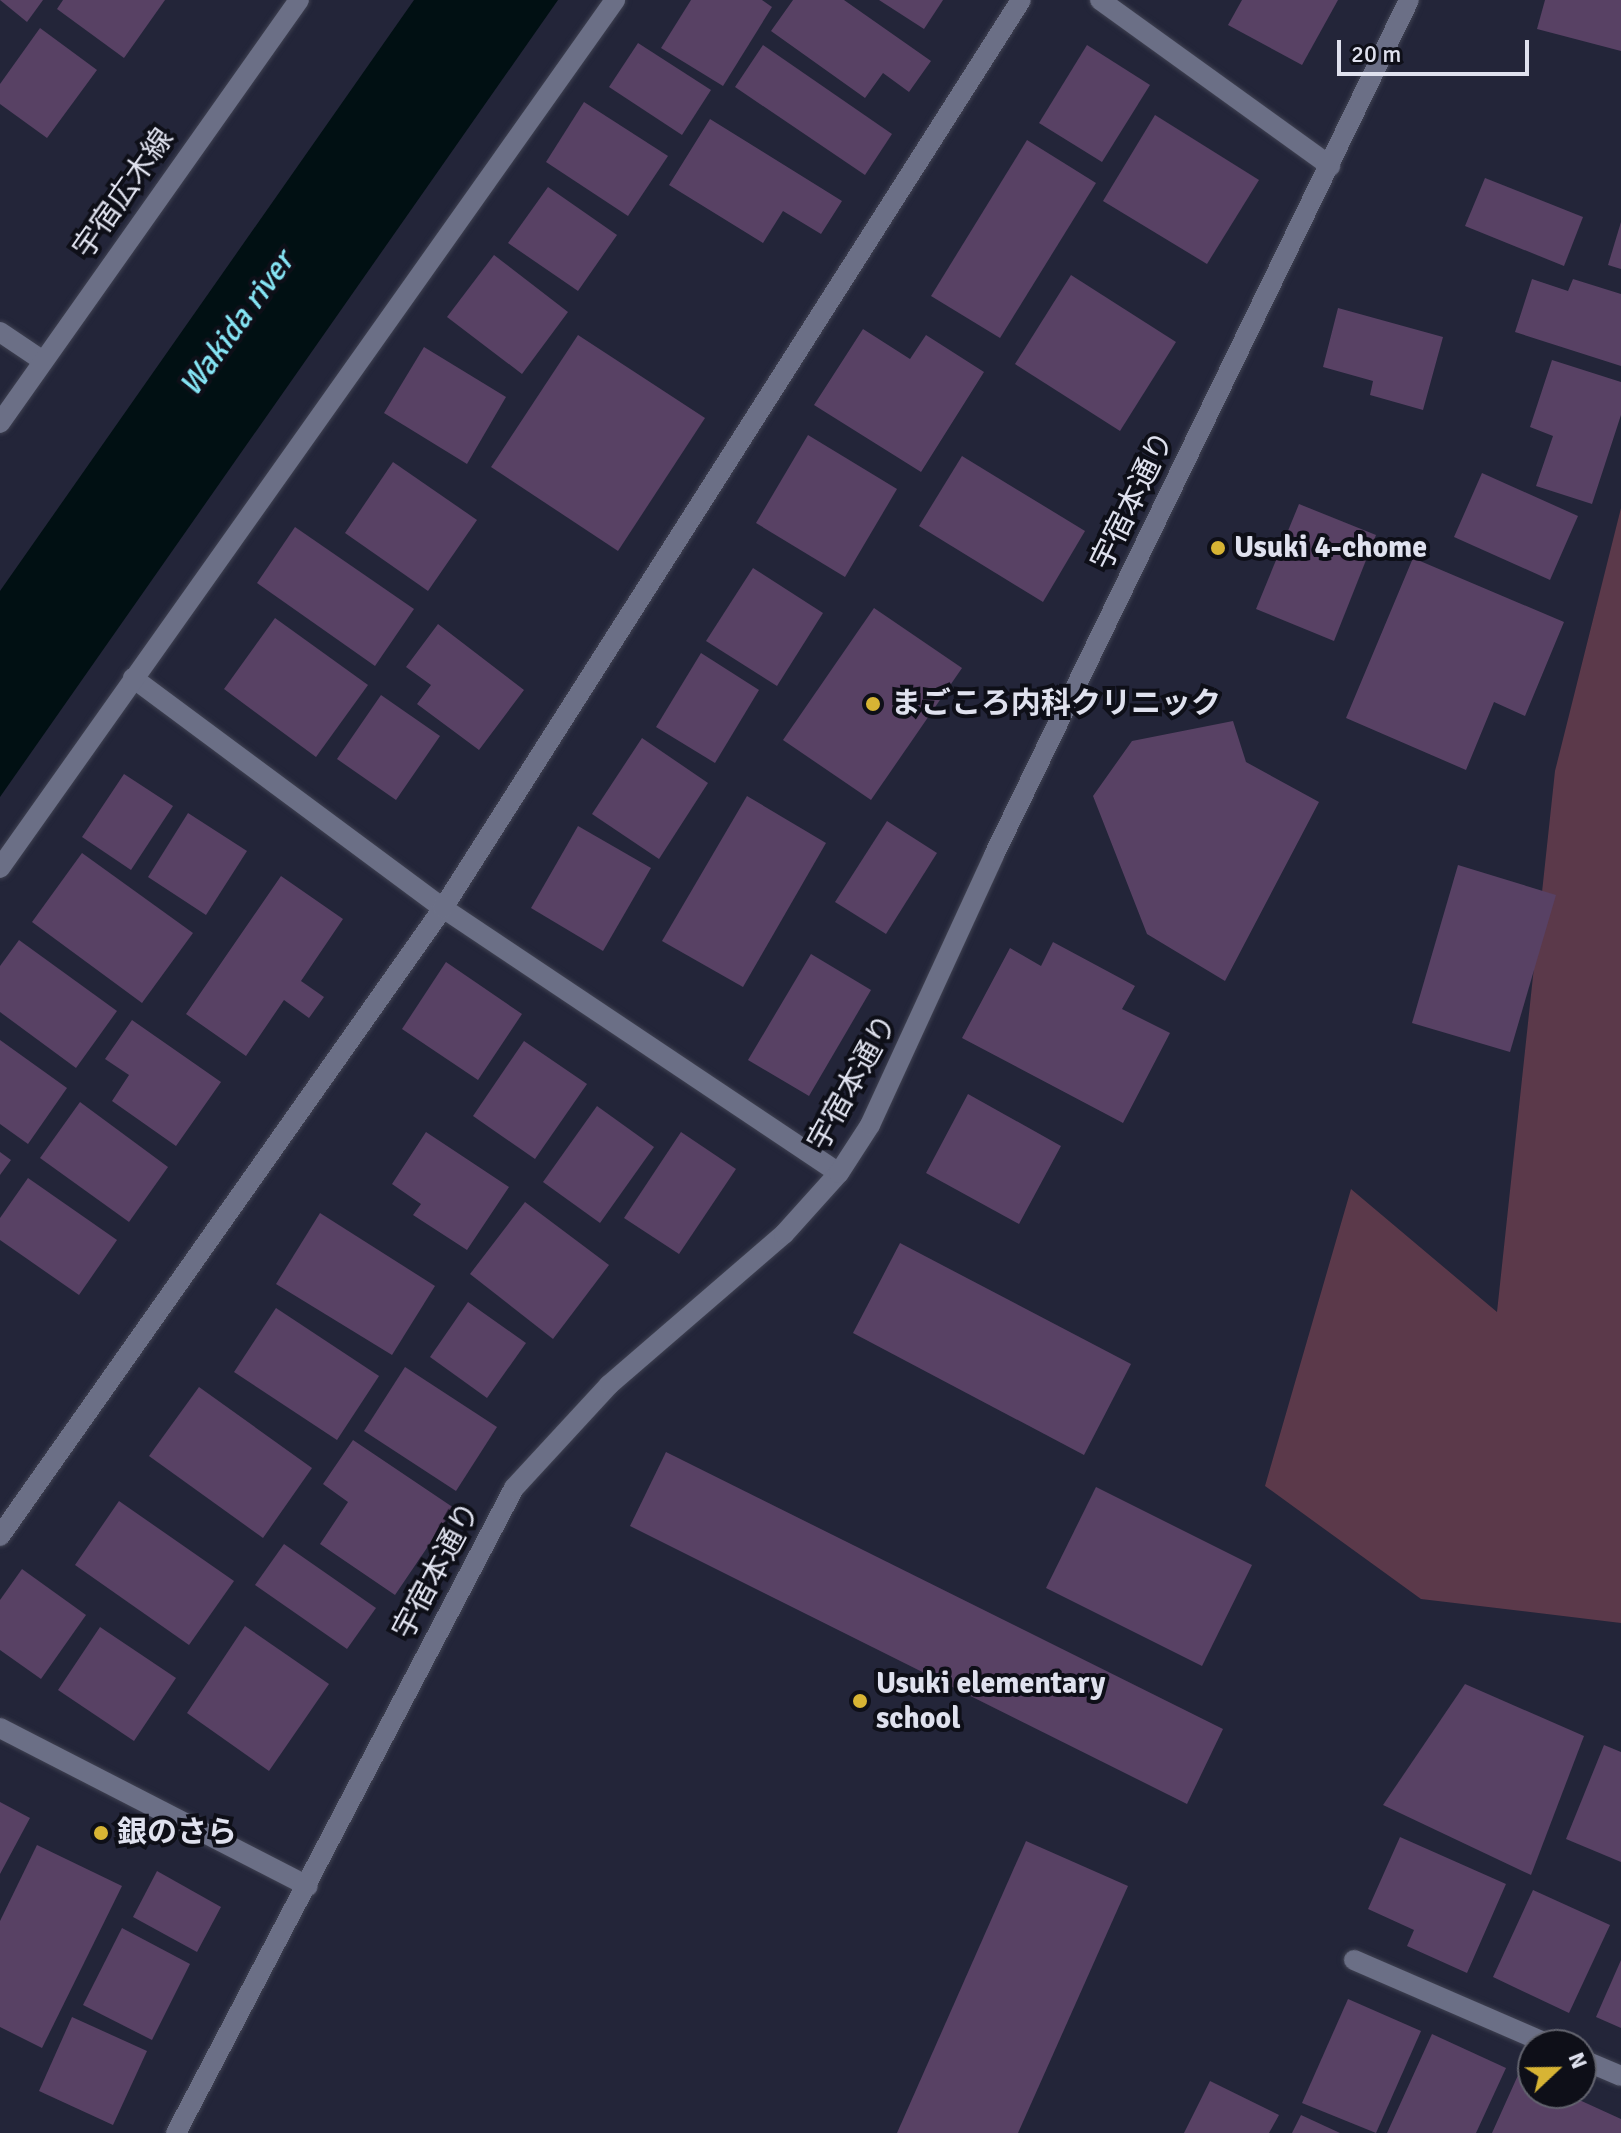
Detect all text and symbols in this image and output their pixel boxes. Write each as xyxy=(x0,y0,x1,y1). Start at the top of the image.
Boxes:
scale bar xyxy=(1341,24,1533,74)
text: 20 m xyxy=(1351,39,1401,69)
street label: 宇宿広木線 xyxy=(66,122,182,266)
water label: Wakida river xyxy=(172,244,302,404)
street label: 宇宿本通り xyxy=(1084,426,1182,576)
place label: Usuki 4-chome xyxy=(1234,530,1427,566)
marker: Usuki 4-chome xyxy=(1209,539,1227,557)
place label: まごころ内科クリニック xyxy=(891,686,1221,722)
marker: まごころ内科クリニック xyxy=(862,693,884,715)
street label: 宇宿本通り xyxy=(801,1009,905,1157)
street label: 宇宿本通り xyxy=(386,1496,488,1646)
place label: Usuki elementary school xyxy=(876,1666,1105,1736)
marker: Usuki elementary school xyxy=(851,1692,869,1710)
place label: 銀のさら xyxy=(117,1815,237,1851)
marker: 銀のさら xyxy=(92,1824,110,1842)
north arrow xyxy=(1517,2029,1597,2109)
text: N xyxy=(1562,2048,1593,2073)

